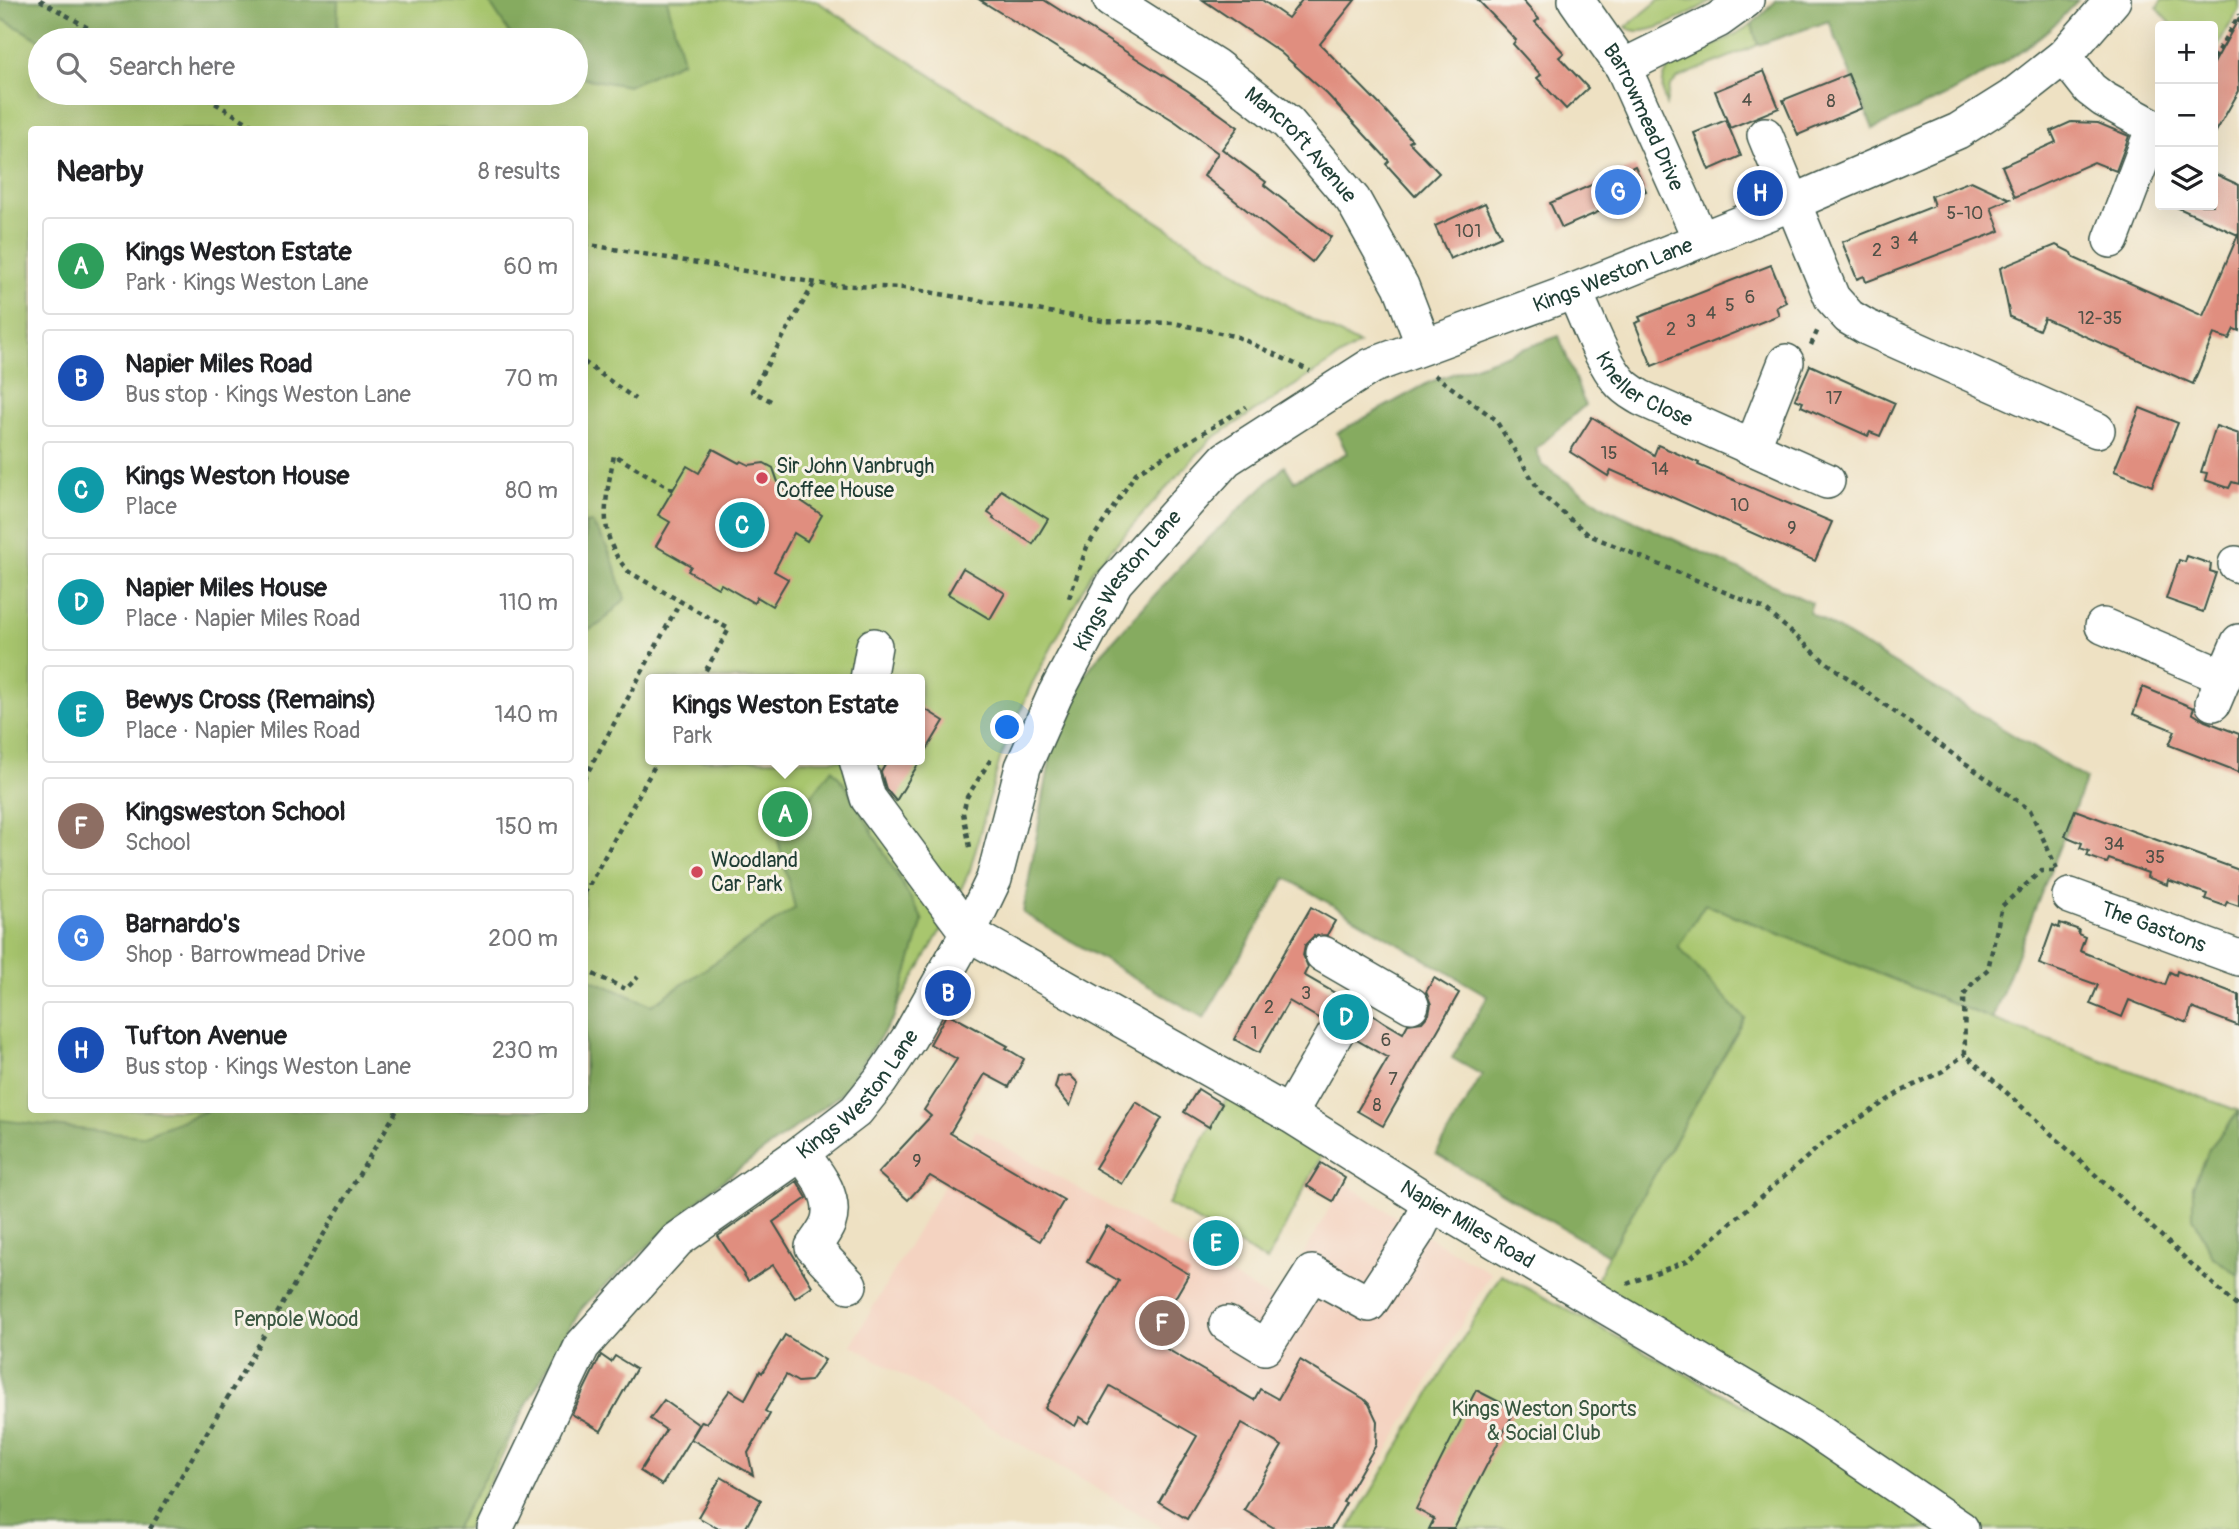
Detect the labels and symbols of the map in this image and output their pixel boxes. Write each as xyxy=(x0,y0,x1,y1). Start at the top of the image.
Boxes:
street label: Barrowmead Drive xyxy=(1597,38,1690,196)
street label: Mancroft Avenue xyxy=(1239,81,1363,209)
house number: 4 xyxy=(1742,89,1753,112)
house number: 8 xyxy=(1826,90,1836,113)
pin: G xyxy=(1595,166,1641,218)
pin: H xyxy=(1737,167,1783,219)
house number: 5-10 xyxy=(1947,202,1983,225)
house number: 101 xyxy=(1455,220,1481,243)
house number: 4 xyxy=(1908,227,1919,250)
street label: Kings Weston Lane xyxy=(1529,231,1697,319)
house number: 3 xyxy=(1890,232,1900,255)
house number: 2 xyxy=(1872,239,1882,262)
house number: 6 xyxy=(1745,286,1755,309)
house number: 5 xyxy=(1725,294,1735,317)
house number: 4 xyxy=(1706,302,1717,325)
house number: 12-35 xyxy=(2078,307,2122,330)
house number: 3 xyxy=(1686,310,1696,333)
house number: 2 xyxy=(1666,318,1676,341)
street label: Kneller Close xyxy=(1589,347,1697,434)
house number: 17 xyxy=(1826,387,1843,410)
house number: 15 xyxy=(1601,442,1617,465)
place label: Sir John Vanbrugh Coffee House xyxy=(776,453,934,504)
house number: 14 xyxy=(1651,458,1669,481)
marker: Sir John Vanbrugh Coffee House xyxy=(754,470,770,486)
house number: 10 xyxy=(1730,494,1750,517)
pin: C xyxy=(719,499,765,551)
street label: Kings Weston Lane xyxy=(1068,504,1188,656)
house number: 9 xyxy=(1787,517,1797,540)
your location xyxy=(990,710,1024,744)
pin: A xyxy=(762,788,808,840)
house number: 34 xyxy=(2104,833,2125,856)
house number: 35 xyxy=(2145,846,2165,869)
place label: Woodland Car Park xyxy=(711,847,798,898)
marker: Woodland Car Park xyxy=(689,864,705,880)
street label: The Gastons xyxy=(2097,896,2210,959)
pin: B xyxy=(925,967,971,1019)
house number: 3 xyxy=(1301,982,1311,1005)
pin: D xyxy=(1323,991,1369,1043)
house number: 2 xyxy=(1264,996,1274,1019)
house number: 1 xyxy=(1250,1022,1258,1045)
street label: Kings Weston Lane xyxy=(791,1024,925,1165)
house number: 6 xyxy=(1381,1029,1391,1052)
house number: 7 xyxy=(1388,1068,1398,1091)
house number: 8 xyxy=(1372,1094,1382,1117)
house number: 9 xyxy=(912,1150,922,1173)
street label: Napier Miles Road xyxy=(1395,1174,1539,1275)
pin: E xyxy=(1193,1217,1239,1269)
pin: F xyxy=(1139,1297,1185,1349)
park label: Penpole Wood xyxy=(233,1306,359,1333)
park label: Kings Weston Sports & Social Club xyxy=(1451,1396,1637,1447)

